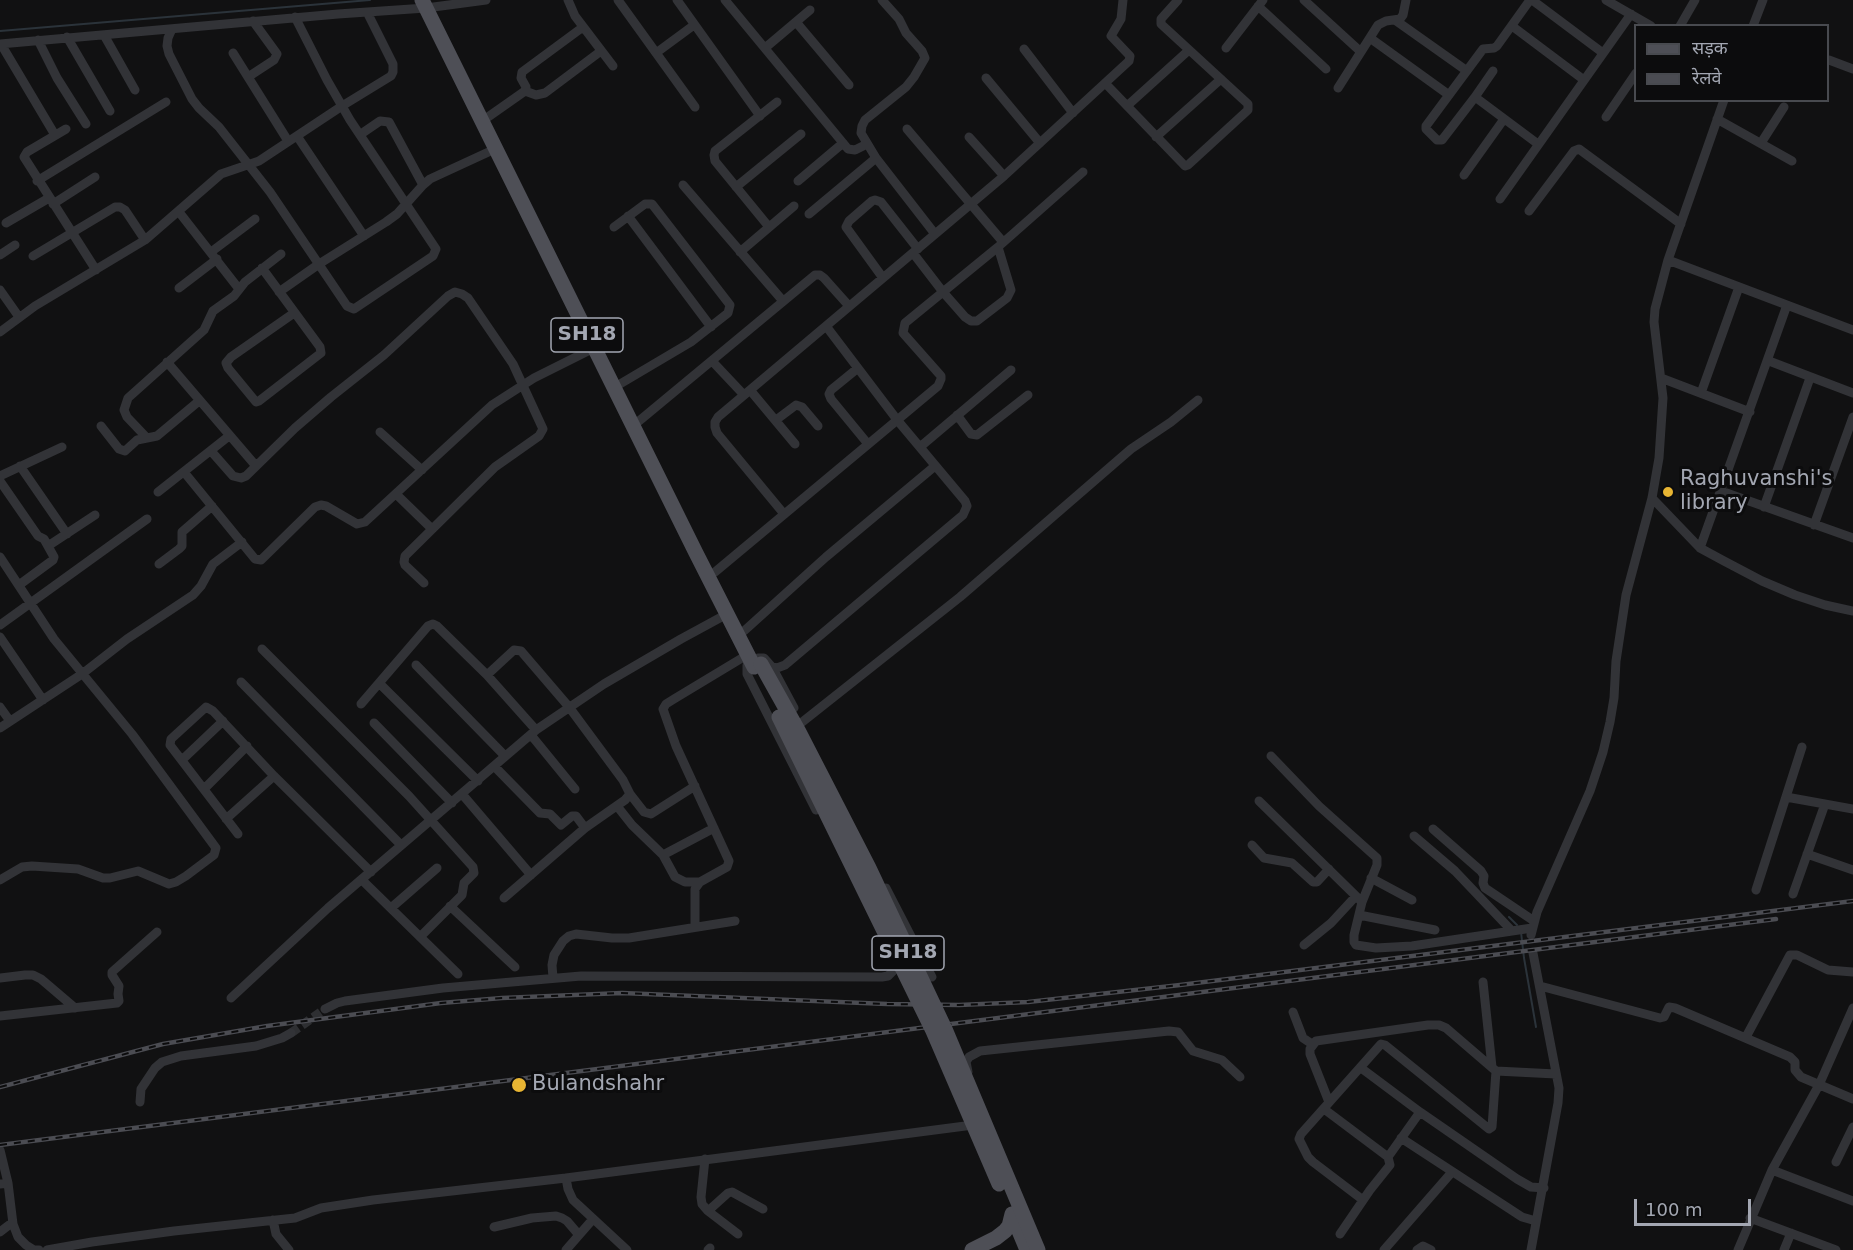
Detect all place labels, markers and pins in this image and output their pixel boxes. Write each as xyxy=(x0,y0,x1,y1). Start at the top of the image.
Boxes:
place label: Raghuvanshi's library xyxy=(1680,467,1832,517)
marker: Raghuvanshi's library xyxy=(1661,485,1675,499)
place label: Bulandshahr xyxy=(532,1072,664,1098)
marker: Bulandshahr xyxy=(510,1076,528,1094)

